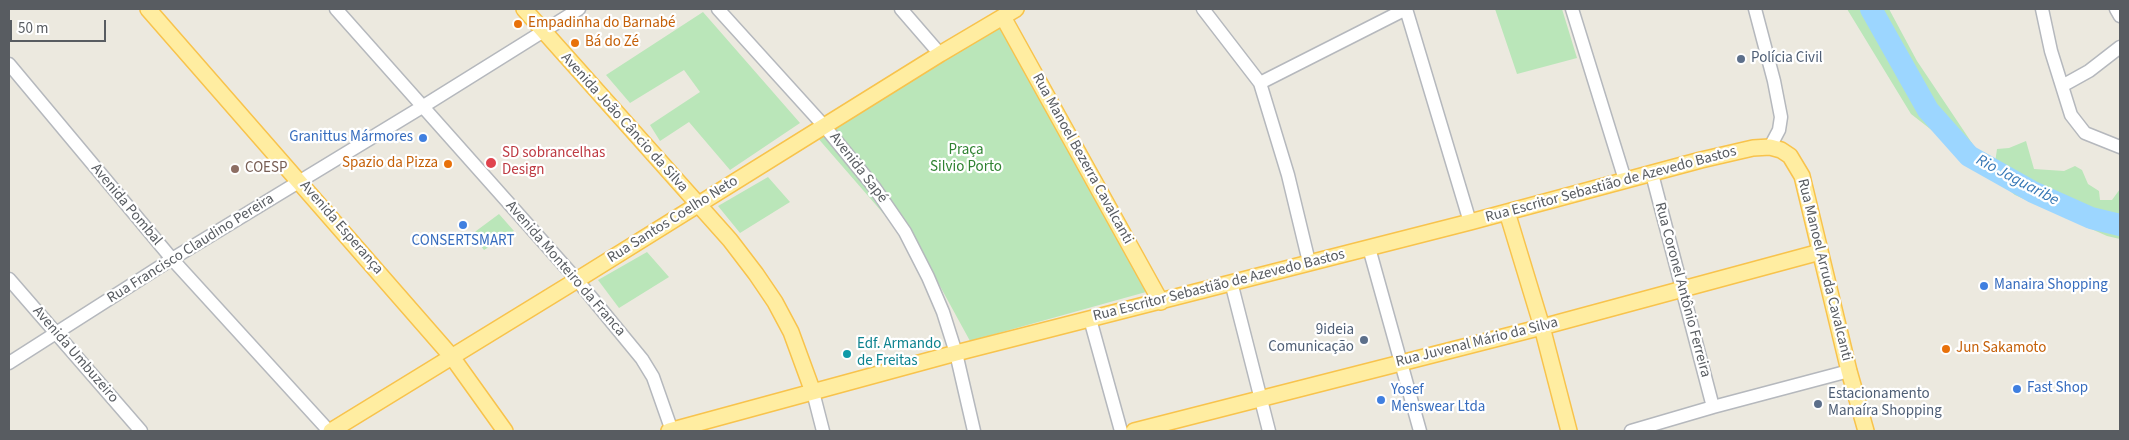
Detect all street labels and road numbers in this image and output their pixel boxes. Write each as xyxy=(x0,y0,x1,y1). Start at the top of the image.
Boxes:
street label: Avenida João Câncio da Silva xyxy=(557,49,691,197)
street label: Rua Manoel Bezerra Cavalcanti xyxy=(1028,71,1136,247)
street label: Avenida Sapé xyxy=(825,129,891,207)
street label: Rua Escritor Sebastião de Azevedo Bastos xyxy=(1484,143,1738,227)
street label: Avenida Pombal xyxy=(87,160,165,250)
street label: Rua Santos Coelho Neto xyxy=(604,172,742,268)
street label: Rua Manoel Arruda Cavalcanti xyxy=(1793,177,1855,363)
street label: Avenida Esperança xyxy=(295,178,387,278)
street label: Rua Francisco Claudino Pereira xyxy=(104,190,278,308)
street label: Avenida Monteiro da Franca xyxy=(501,198,629,340)
street label: Rua Coronel Antônio Ferreira xyxy=(1650,201,1714,379)
street label: Rua Escritor Sebastião de Azevedo Bastos xyxy=(1091,246,1347,326)
street label: Avenida Umbuzeiro xyxy=(28,303,122,407)
street label: Rua Juvenal Mário da Silva xyxy=(1394,314,1560,372)

